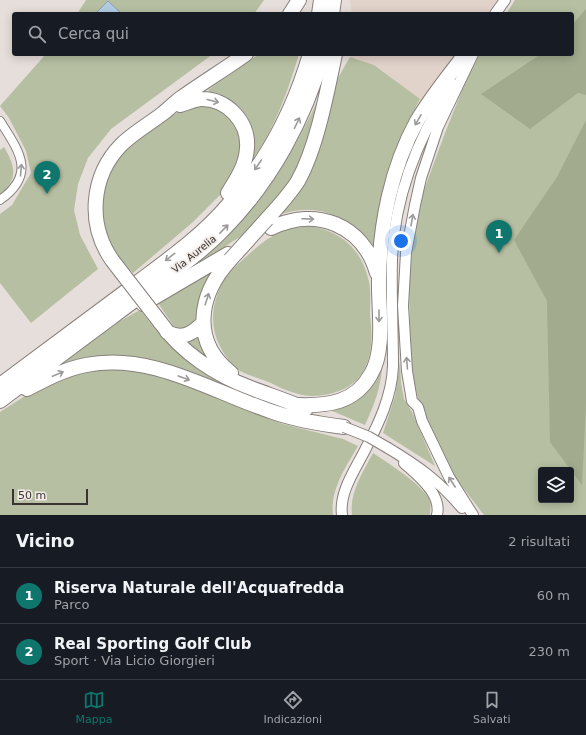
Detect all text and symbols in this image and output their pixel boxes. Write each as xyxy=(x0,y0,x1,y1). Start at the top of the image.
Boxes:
search box xyxy=(12,12,574,56)
icon: search xyxy=(26,23,48,45)
text: Cerca qui xyxy=(58,25,129,43)
one-way arrow xyxy=(206,98,219,105)
one-way arrow xyxy=(414,114,421,126)
one-way arrow xyxy=(294,117,301,129)
one-way arrow xyxy=(254,159,262,170)
pin: 2 xyxy=(34,161,60,194)
one-way arrow xyxy=(17,164,25,177)
one-way arrow xyxy=(408,214,416,227)
one-way arrow xyxy=(301,215,314,223)
pin: 1 xyxy=(486,220,512,253)
one-way arrow xyxy=(219,224,228,234)
your location xyxy=(391,231,411,251)
street label: Via Aurelia xyxy=(170,233,218,275)
one-way arrow xyxy=(165,253,176,261)
one-way arrow xyxy=(204,293,212,305)
one-way arrow xyxy=(375,309,383,322)
one-way arrow xyxy=(403,357,410,370)
one-way arrow xyxy=(52,369,64,377)
one-way arrow xyxy=(178,375,190,383)
map controls xyxy=(538,467,574,503)
button: layers xyxy=(538,467,574,503)
one-way arrow xyxy=(448,477,456,488)
scale bar xyxy=(12,487,88,506)
text: 50 m xyxy=(18,489,46,502)
text: Vicino xyxy=(16,531,74,551)
text: 2 risultati xyxy=(508,534,570,549)
text: Riserva Naturale dell'Acquafredda xyxy=(54,579,344,597)
text: 1 xyxy=(24,588,34,603)
text: 60 m xyxy=(537,588,570,603)
text: Parco xyxy=(54,597,89,612)
text: Real Sporting Golf Club xyxy=(54,635,251,653)
text: 2 xyxy=(24,644,34,659)
text: 230 m xyxy=(528,644,570,659)
text: Sport · Via Licio Giorgieri xyxy=(54,653,215,668)
tab: Mappa xyxy=(76,689,112,726)
tab: Indicazioni xyxy=(263,689,322,726)
tab: Salvati xyxy=(473,689,510,726)

